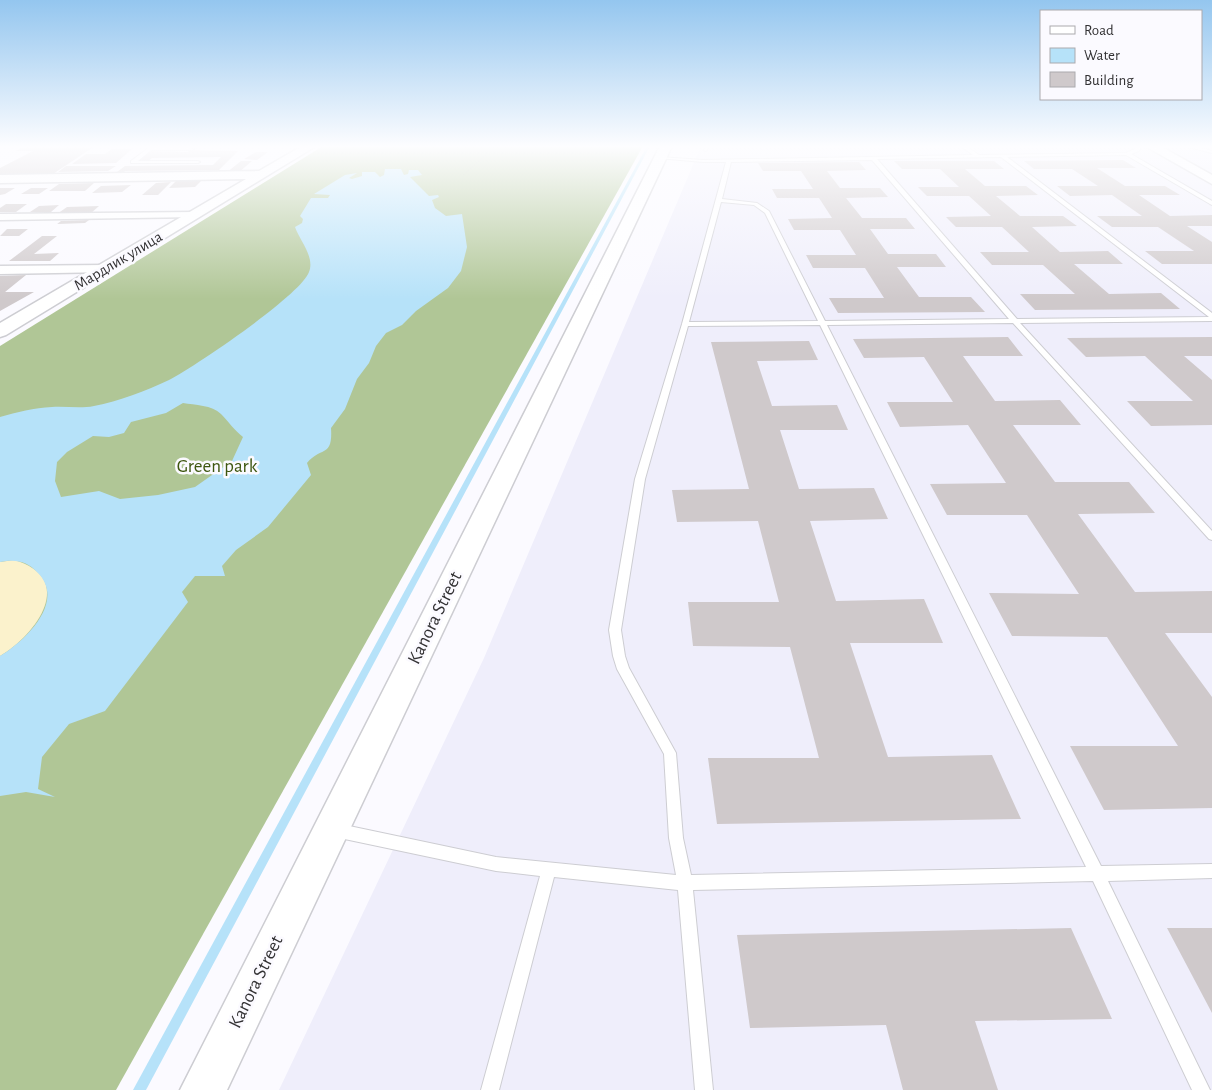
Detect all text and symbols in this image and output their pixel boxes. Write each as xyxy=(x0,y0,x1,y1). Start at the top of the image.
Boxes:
legend xyxy=(1040,10,1202,100)
text: Road xyxy=(1084,23,1114,38)
text: Water xyxy=(1084,48,1120,63)
text: Building xyxy=(1084,73,1134,88)
street label: Мардлик улица xyxy=(71,228,166,294)
park label: Green park xyxy=(177,457,258,476)
street label: Kanora Street xyxy=(404,569,466,667)
street label: Kanora Street xyxy=(225,933,287,1031)

